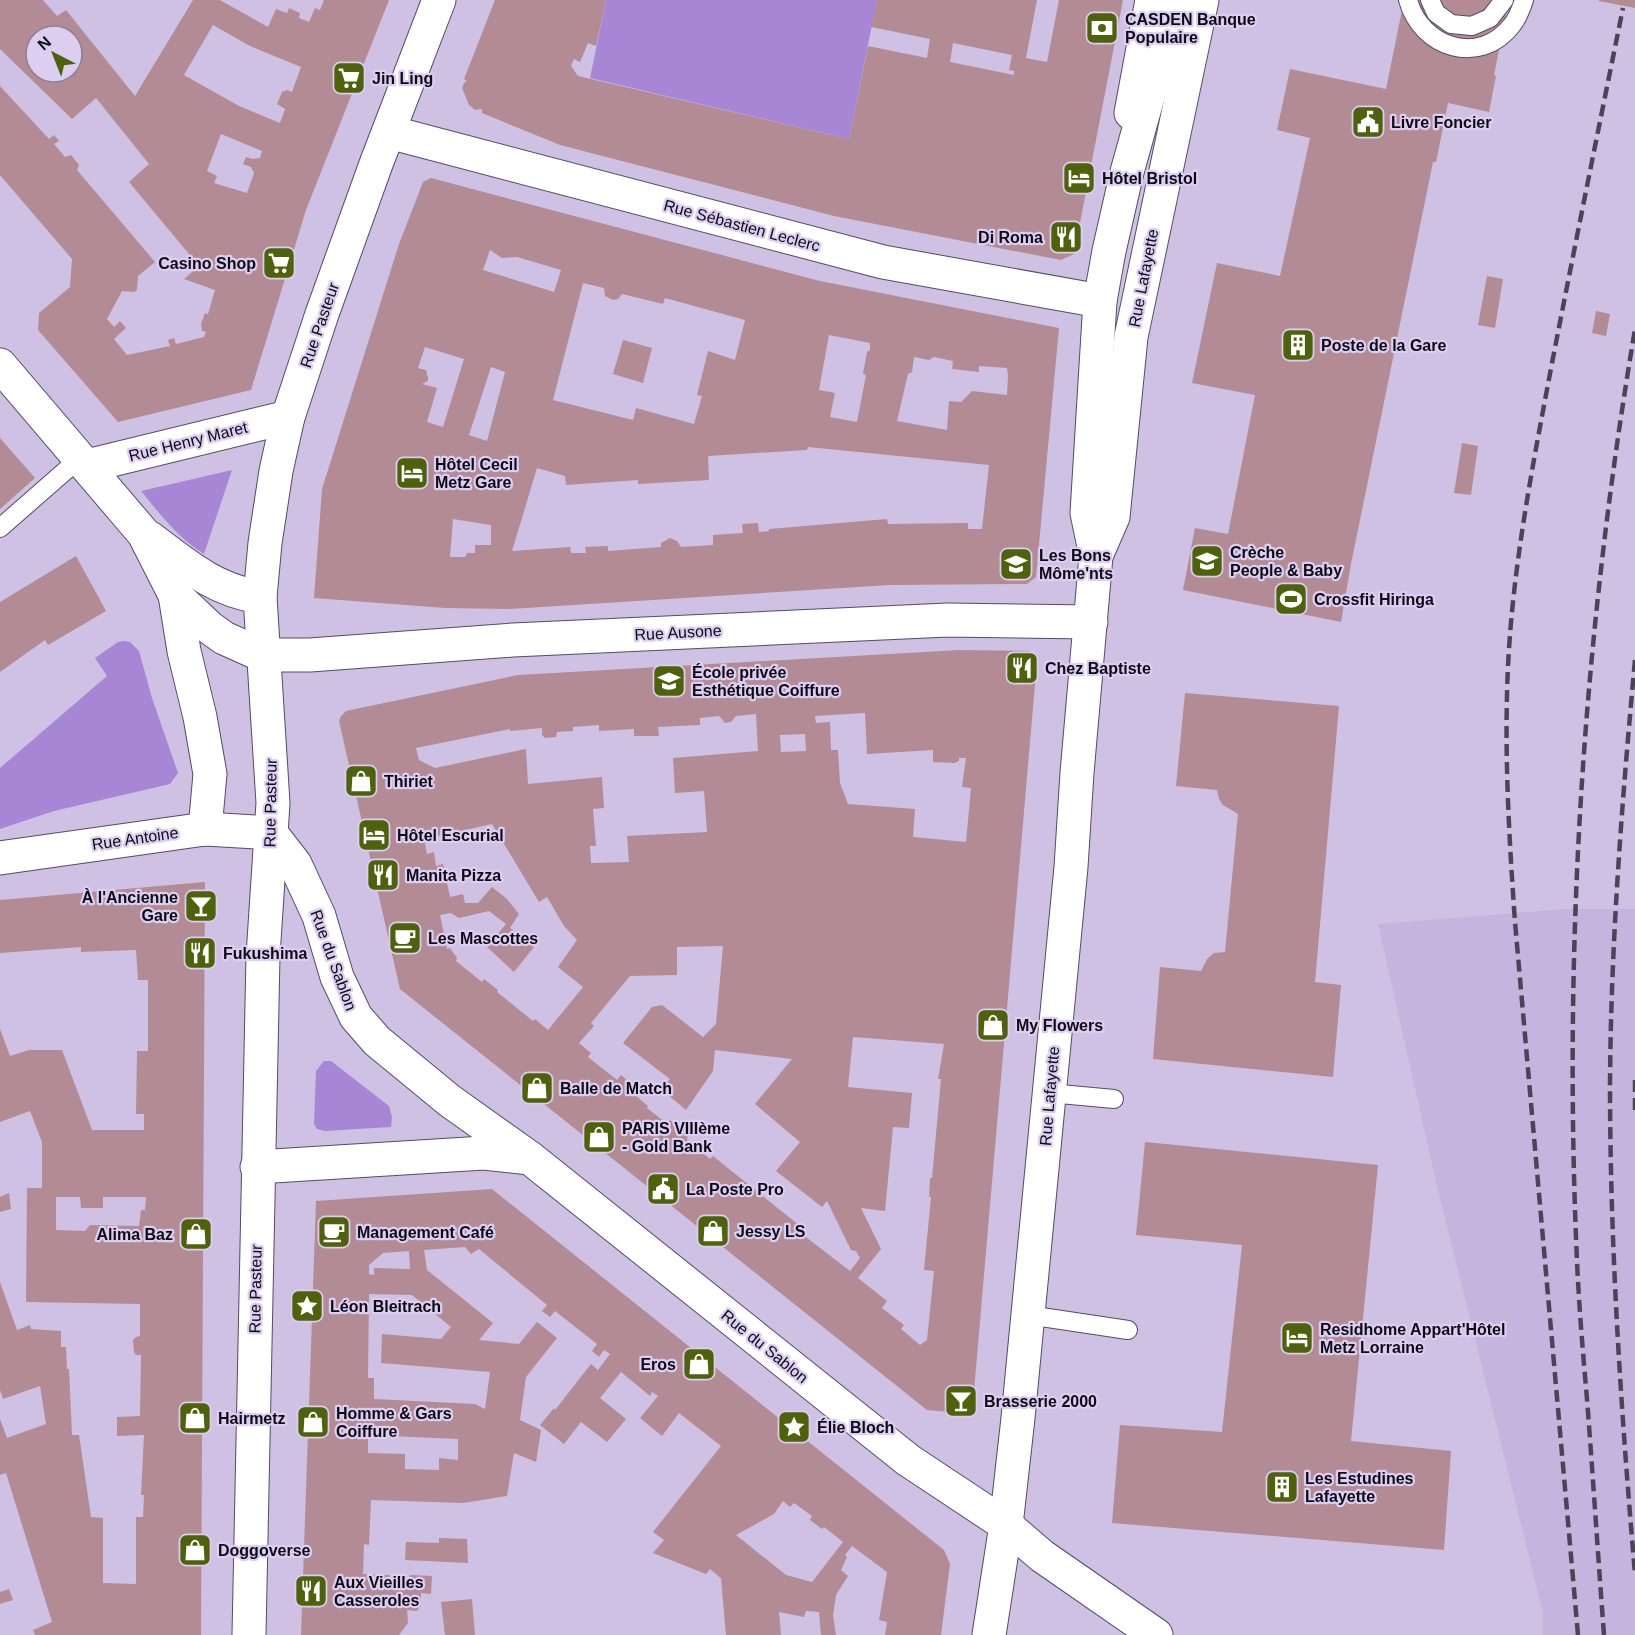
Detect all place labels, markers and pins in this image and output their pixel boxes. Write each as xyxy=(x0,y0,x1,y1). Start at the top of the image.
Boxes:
bank icon: CASDEN Banque Populaire xyxy=(1084,10,1120,46)
place label: CASDEN Banque Populaire xyxy=(1125,11,1256,46)
supermarket icon: Jin Ling xyxy=(331,60,367,96)
place label: Jin Ling xyxy=(372,70,433,87)
public building icon: Livre Foncier xyxy=(1350,104,1386,140)
place label: Livre Foncier xyxy=(1391,114,1491,131)
hotel icon: Hôtel Bristol xyxy=(1061,160,1097,196)
place label: Hôtel Bristol xyxy=(1102,170,1197,187)
restaurant icon: Di Roma xyxy=(1048,219,1084,255)
place label: Di Roma xyxy=(978,229,1043,246)
supermarket icon: Casino Shop xyxy=(261,245,297,281)
place label: Casino Shop xyxy=(158,255,256,272)
building icon: Poste de la Gare xyxy=(1280,327,1316,363)
place label: Poste de la Gare xyxy=(1321,337,1446,354)
hotel icon: Hôtel Cecil Metz Gare xyxy=(394,455,430,491)
place label: Hôtel Cecil Metz Gare xyxy=(435,456,518,491)
school or university icon: Crèche People & Baby xyxy=(1189,543,1225,579)
place label: Crèche People & Baby xyxy=(1230,544,1342,579)
school or university icon: Les Bons Môme'nts xyxy=(998,546,1034,582)
place label: Les Bons Môme'nts xyxy=(1039,547,1113,582)
sports icon: Crossfit Hiringa xyxy=(1273,581,1309,617)
place label: Crossfit Hiringa xyxy=(1314,591,1434,608)
restaurant icon: Chez Baptiste xyxy=(1004,650,1040,686)
place label: Chez Baptiste xyxy=(1045,660,1151,677)
school or university icon: École privée Esthétique Coiffure xyxy=(651,663,687,699)
place label: École privée Esthétique Coiffure xyxy=(692,663,840,699)
shop icon: Thiriet xyxy=(343,763,379,799)
place label: Thiriet xyxy=(384,773,434,790)
hotel icon: Hôtel Escurial xyxy=(356,817,392,853)
place label: Hôtel Escurial xyxy=(397,827,504,844)
restaurant icon: Manita Pizza xyxy=(365,857,401,893)
place label: Manita Pizza xyxy=(406,867,501,884)
place label: À l'Ancienne Gare xyxy=(82,888,178,924)
bar icon: À l'Ancienne Gare xyxy=(183,888,219,924)
cafe icon: Les Mascottes xyxy=(387,920,423,956)
place label: Les Mascottes xyxy=(428,930,538,947)
restaurant icon: Fukushima xyxy=(182,935,218,971)
place label: Fukushima xyxy=(223,945,308,962)
shop icon: My Flowers xyxy=(975,1007,1011,1043)
place label: My Flowers xyxy=(1016,1017,1103,1034)
shop icon: Balle de Match xyxy=(519,1070,555,1106)
place label: Balle de Match xyxy=(560,1080,672,1097)
shop icon: PARIS VIIIème - Gold Bank xyxy=(581,1119,617,1155)
place label: PARIS VIIIème - Gold Bank xyxy=(622,1120,730,1155)
public building icon: La Poste Pro xyxy=(645,1171,681,1207)
place label: La Poste Pro xyxy=(686,1181,784,1198)
shop icon: Jessy LS xyxy=(695,1213,731,1249)
cafe icon: Management Café xyxy=(316,1214,352,1250)
shop icon: Alima Baz xyxy=(178,1216,214,1252)
place label: Jessy LS xyxy=(736,1223,806,1240)
place label: Management Café xyxy=(357,1224,494,1241)
place label: Alima Baz xyxy=(97,1226,173,1243)
place icon: Léon Bleitrach xyxy=(289,1288,325,1324)
place label: Léon Bleitrach xyxy=(330,1298,441,1315)
hotel icon: Residhome Appart'Hôtel Metz Lorraine xyxy=(1279,1320,1315,1356)
place label: Residhome Appart'Hôtel Metz Lorraine xyxy=(1320,1321,1505,1356)
shop icon: Eros xyxy=(681,1346,717,1382)
place label: Eros xyxy=(640,1356,676,1373)
bar icon: Brasserie 2000 xyxy=(943,1383,979,1419)
place label: Brasserie 2000 xyxy=(984,1393,1097,1410)
shop icon: Hairmetz xyxy=(177,1400,213,1436)
shop icon: Homme & Gars Coiffure xyxy=(295,1404,331,1440)
place label: Homme & Gars Coiffure xyxy=(336,1405,452,1440)
place icon: Élie Bloch xyxy=(776,1409,812,1445)
place label: Hairmetz xyxy=(218,1410,286,1427)
place label: Élie Bloch xyxy=(817,1418,894,1436)
building icon: Les Estudines Lafayette xyxy=(1264,1469,1300,1505)
place label: Les Estudines Lafayette xyxy=(1305,1470,1414,1505)
shop icon: Doggoverse xyxy=(177,1532,213,1568)
place label: Doggoverse xyxy=(218,1542,311,1559)
restaurant icon: Aux Vieilles Casseroles xyxy=(293,1573,329,1609)
place label: Aux Vieilles Casseroles xyxy=(334,1574,424,1609)

